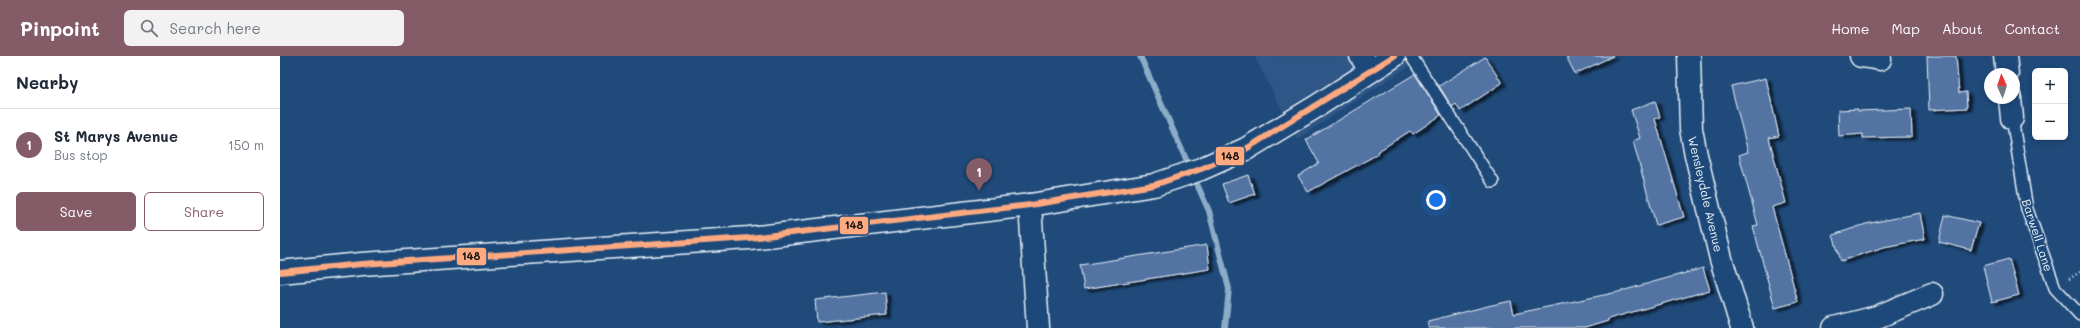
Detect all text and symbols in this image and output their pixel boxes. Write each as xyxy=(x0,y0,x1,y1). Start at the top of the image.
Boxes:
search box xyxy=(124,10,404,46)
text: Pinpoint xyxy=(20,16,100,41)
icon: search xyxy=(138,17,160,39)
text: Search here xyxy=(170,18,261,38)
text: Home xyxy=(1831,19,1869,38)
text: Map xyxy=(1891,19,1920,38)
text: About xyxy=(1942,19,1983,38)
text: Contact xyxy=(2005,19,2060,38)
north arrow xyxy=(1984,68,2020,104)
map controls xyxy=(2032,68,2068,140)
button: + xyxy=(2032,68,2068,104)
text: Nearby xyxy=(16,71,78,93)
button: − xyxy=(2032,104,2068,140)
text: St Marys Avenue xyxy=(54,126,178,146)
street label: Wensleydale Avenue xyxy=(1685,135,1727,253)
text: 1 xyxy=(26,136,32,153)
text: 150 m xyxy=(228,136,264,153)
text: Bus stop xyxy=(54,146,107,163)
line badge: 148 xyxy=(1215,146,1245,166)
text: 148 xyxy=(1221,148,1240,163)
pin: 1 xyxy=(966,158,992,191)
your location xyxy=(1426,190,1446,210)
button: Save xyxy=(16,192,136,231)
button: Share xyxy=(144,192,264,231)
street label: Barwell Lane xyxy=(2019,197,2057,273)
line badge: 148 xyxy=(839,216,869,235)
text: 148 xyxy=(845,217,864,232)
line badge: 148 xyxy=(456,247,487,266)
text: 148 xyxy=(462,248,481,263)

